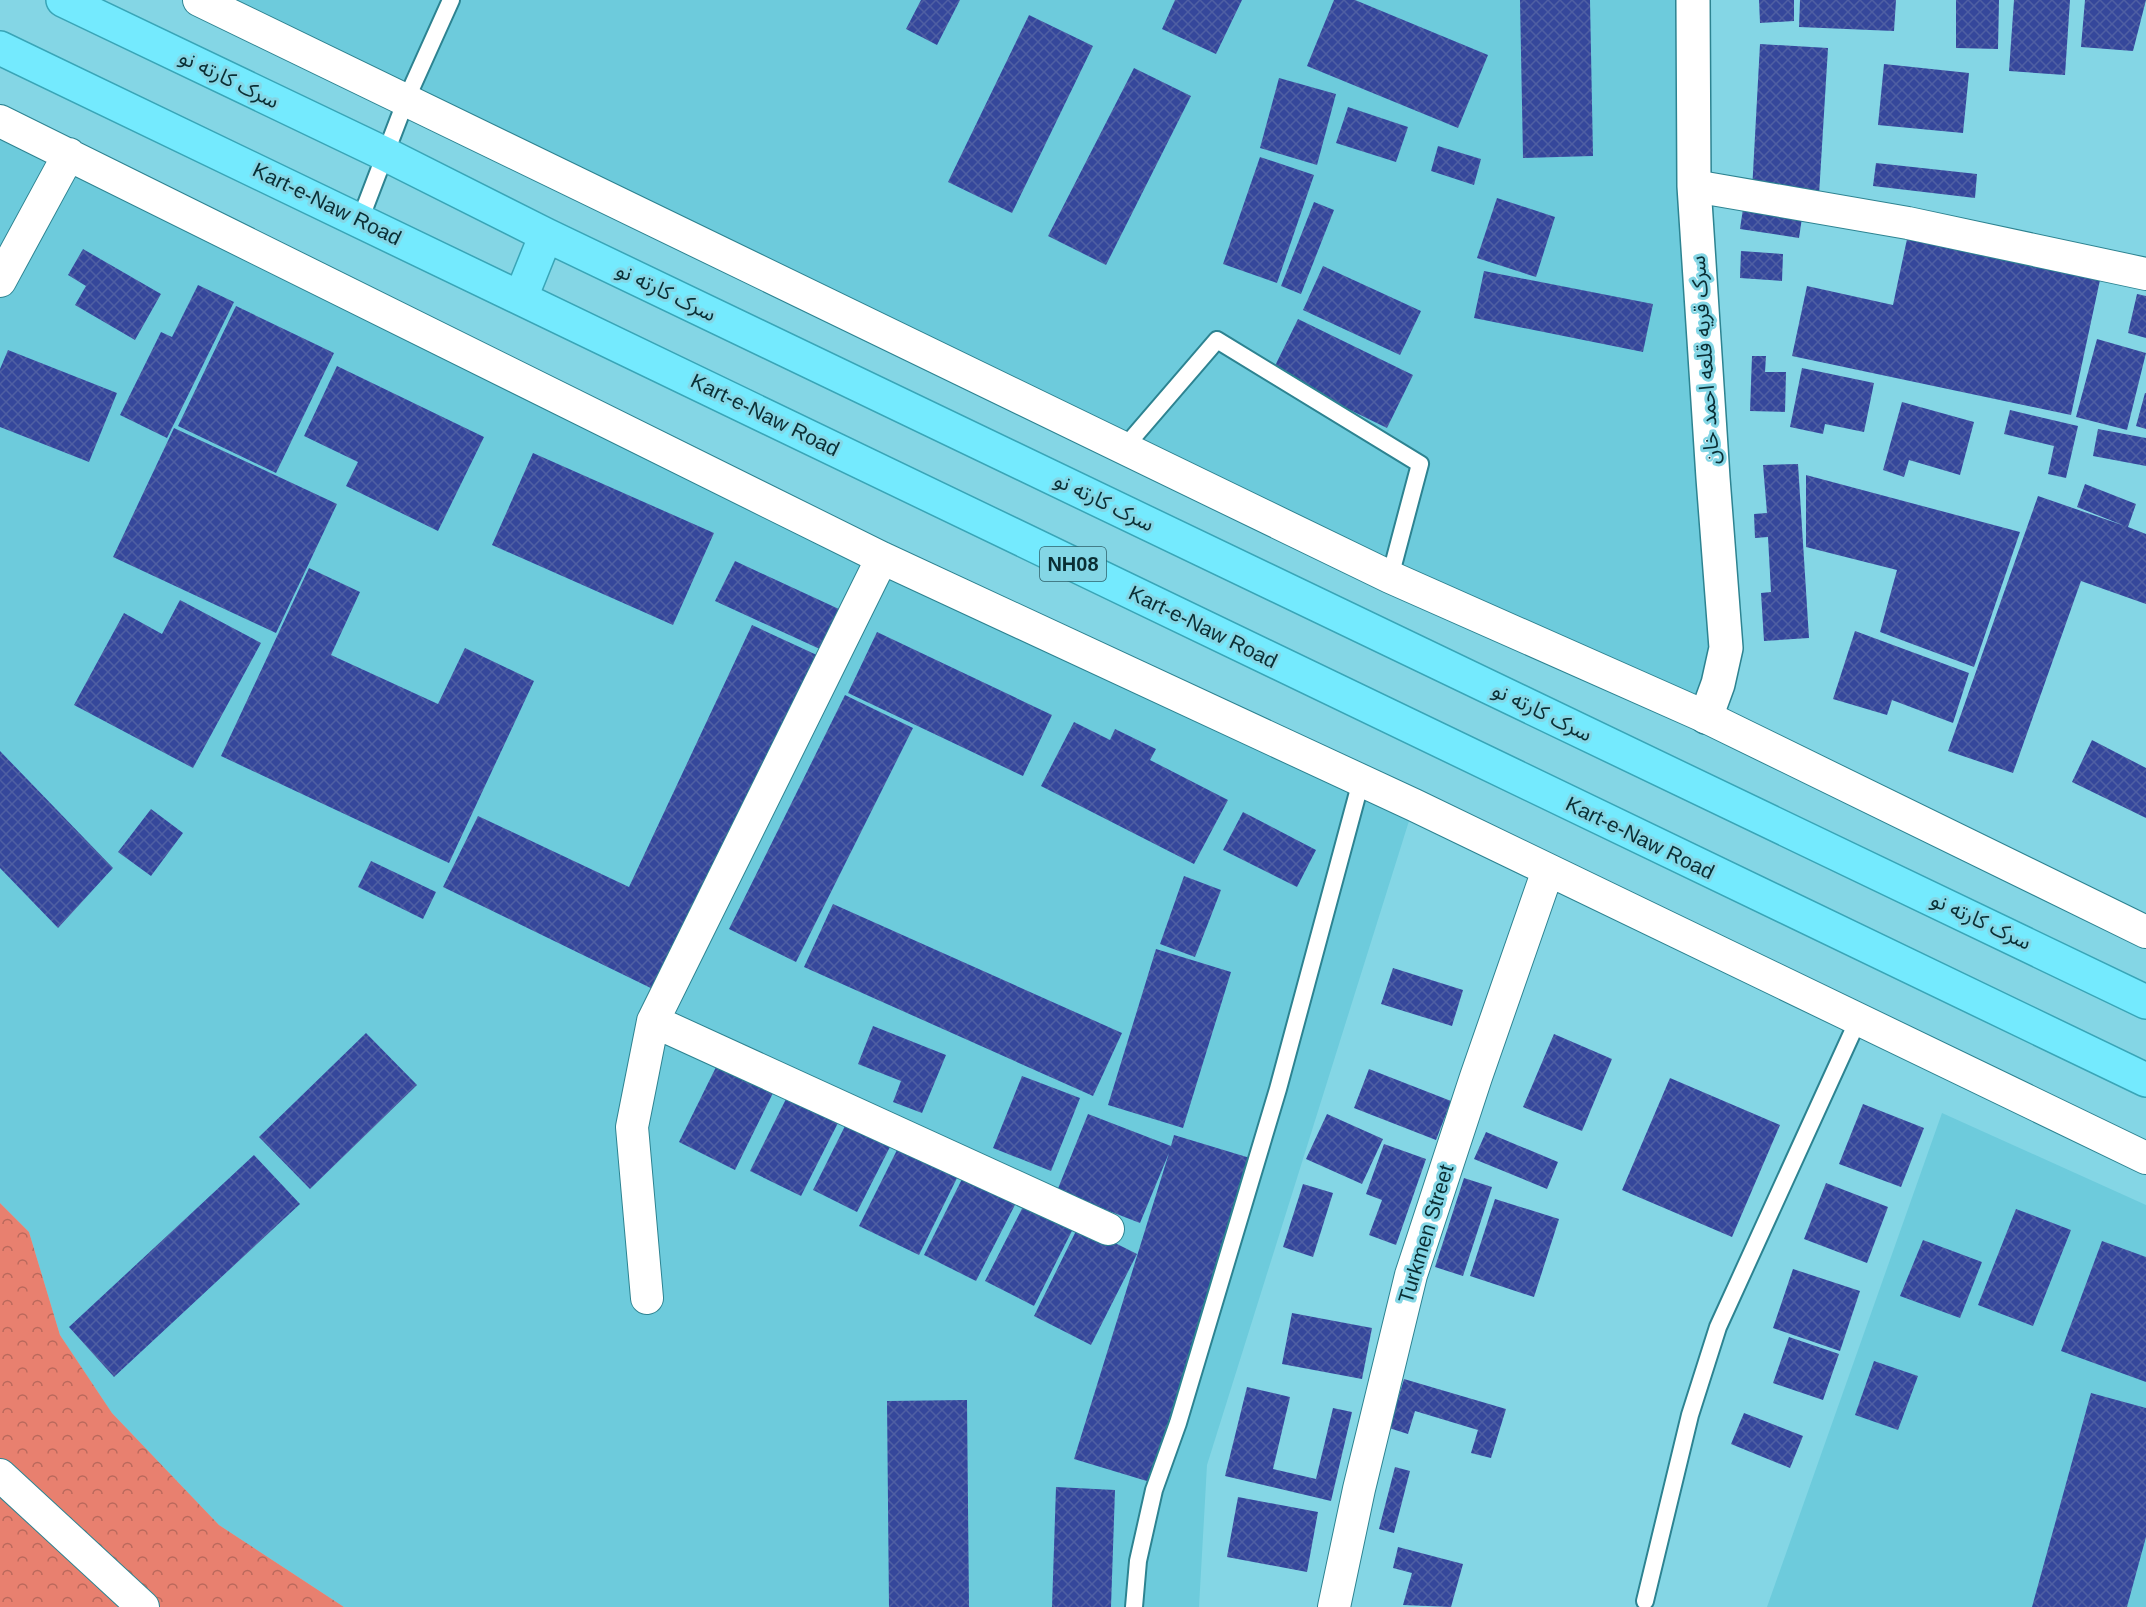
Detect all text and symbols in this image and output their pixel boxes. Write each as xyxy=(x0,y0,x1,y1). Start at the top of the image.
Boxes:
street label: سرک کارته نو xyxy=(175,45,283,113)
street label: Kart-e-Naw Road xyxy=(249,158,405,249)
street label: سرک قریه قلعه احمد خان xyxy=(1686,255,1724,465)
street label: سرک کارته نو xyxy=(612,258,720,326)
street label: Kart-e-Naw Road xyxy=(687,369,843,460)
street label: سرک کارته نو xyxy=(1050,468,1158,536)
road number: NH08 xyxy=(1040,547,1106,581)
street label: Kart-e-Naw Road xyxy=(1125,581,1281,672)
street label: سرک کارته نو xyxy=(1488,678,1596,746)
street label: Kart-e-Naw Road xyxy=(1562,792,1718,883)
street label: سرک کارته نو xyxy=(1927,887,2035,955)
street label: Turkmen Street xyxy=(1393,1162,1458,1306)

